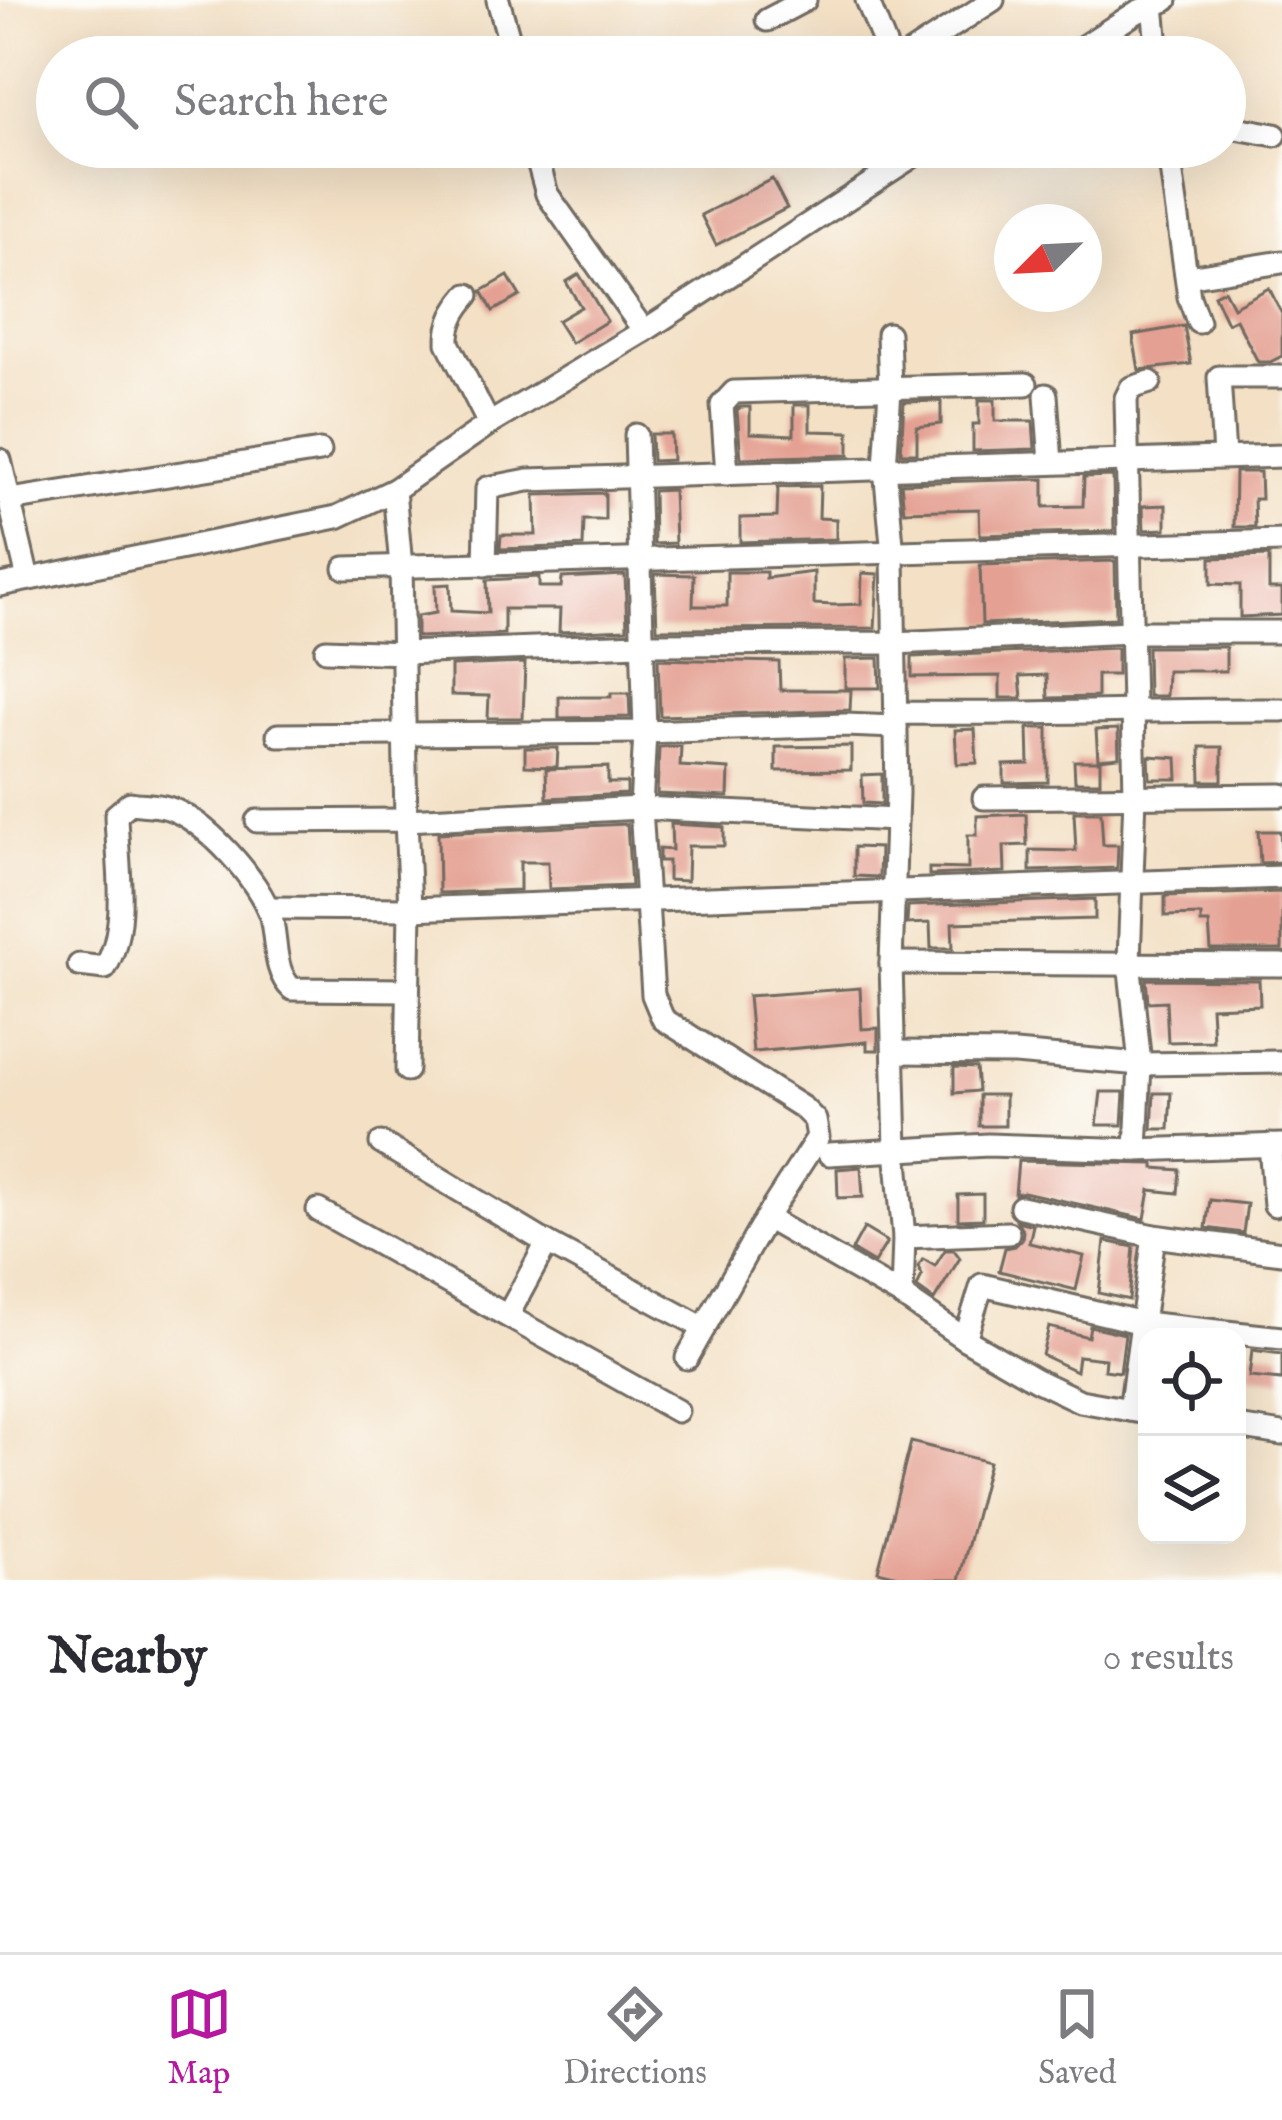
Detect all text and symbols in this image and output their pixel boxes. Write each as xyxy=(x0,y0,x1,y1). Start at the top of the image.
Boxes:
search box xyxy=(36,36,1246,168)
icon: search xyxy=(78,69,144,135)
text: Search here xyxy=(174,74,388,131)
north arrow xyxy=(994,204,1102,312)
map controls xyxy=(1138,1328,1246,1544)
button: locate xyxy=(1138,1328,1246,1436)
button: layers xyxy=(1138,1436,1246,1544)
text: Nearby xyxy=(48,1626,207,1691)
text: 0 results xyxy=(1102,1634,1234,1683)
tab: Map xyxy=(166,1981,232,2095)
tab: Directions xyxy=(563,1981,707,2095)
tab: Saved xyxy=(1038,1981,1116,2095)

